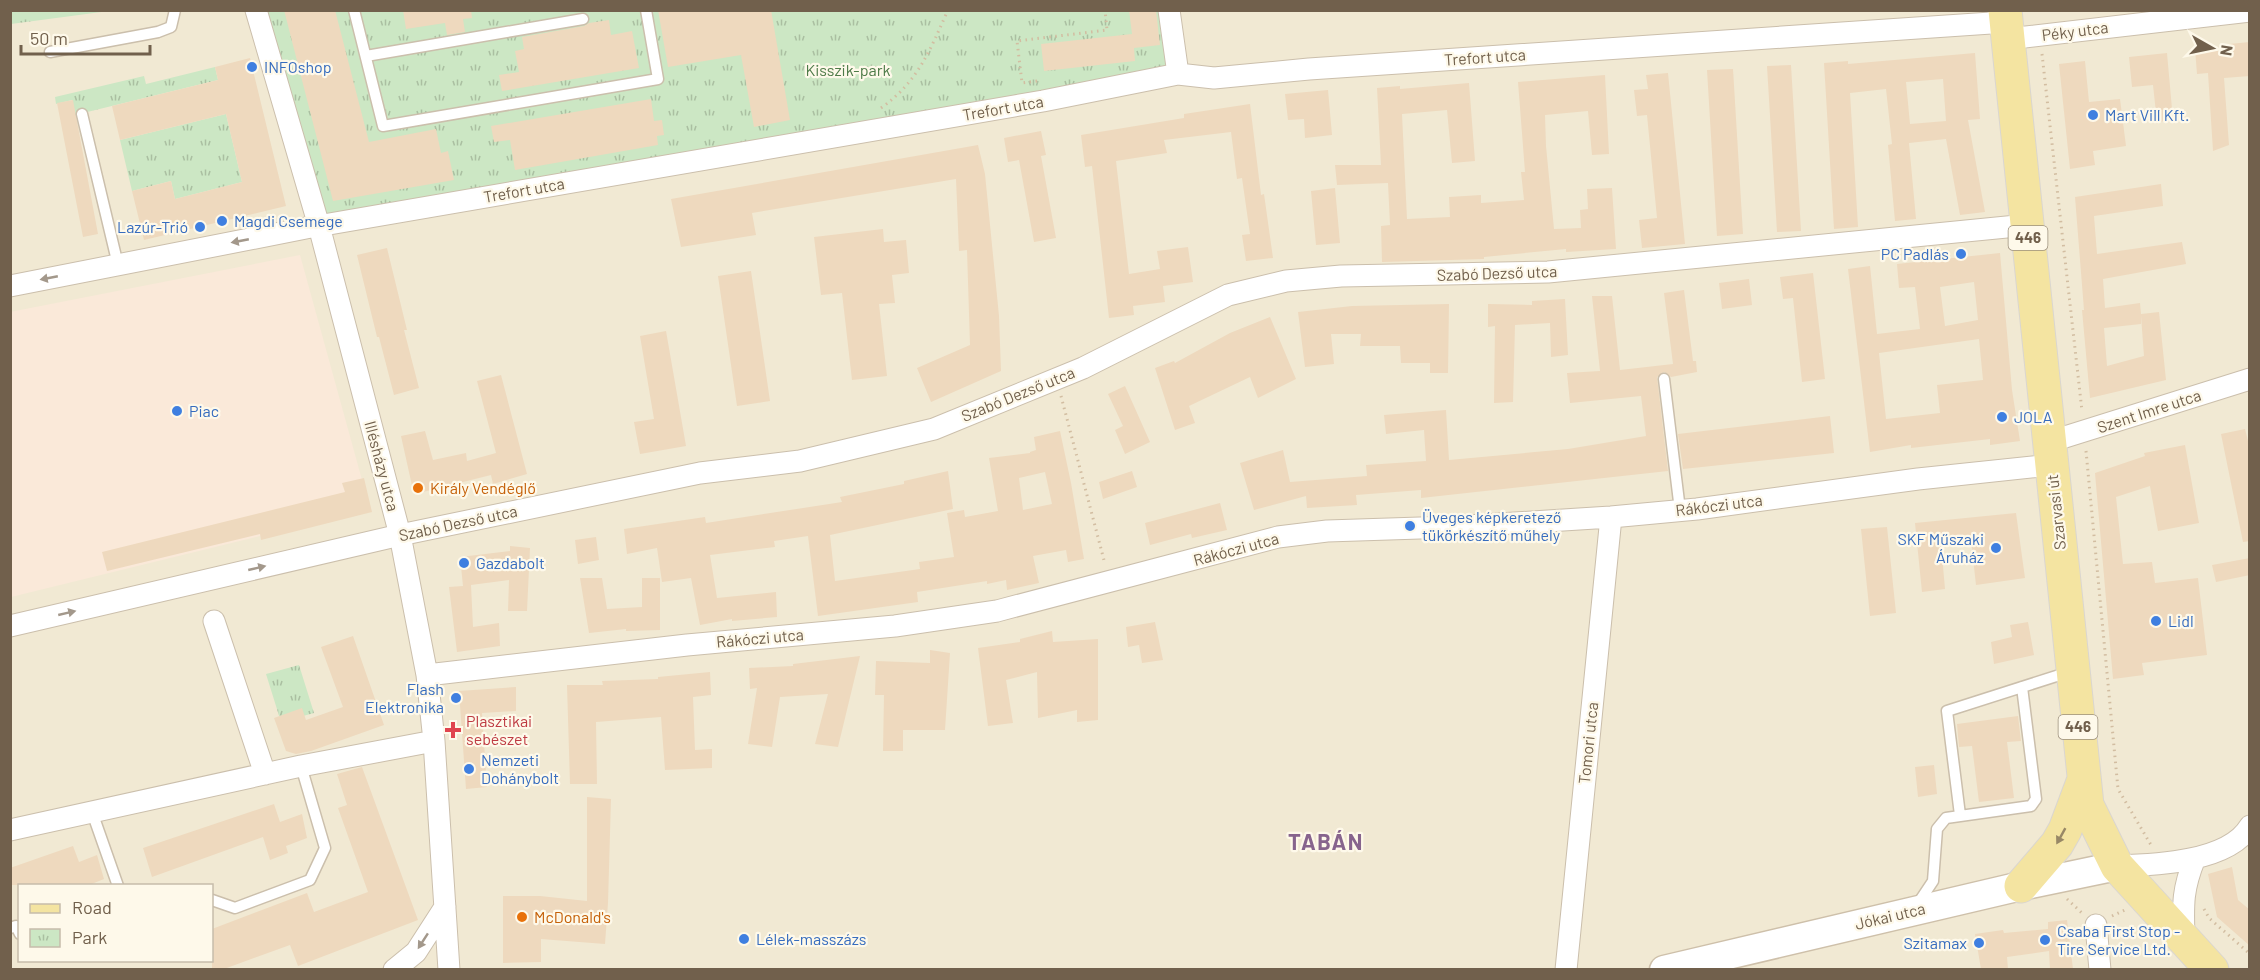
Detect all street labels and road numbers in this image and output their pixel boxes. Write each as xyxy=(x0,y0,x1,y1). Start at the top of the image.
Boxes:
street label: Péky utca xyxy=(2041,17,2109,44)
street label: Trefort utca xyxy=(1443,44,1526,69)
street label: Trefort utca xyxy=(961,91,1045,124)
street label: Trefort utca xyxy=(482,173,566,206)
road number: 446 xyxy=(2008,226,2048,250)
street label: Szabó Dezső utca xyxy=(1436,261,1558,284)
street label: Szabó Dezső utca xyxy=(958,362,1077,425)
street label: Szent Imre utca xyxy=(2094,385,2203,436)
street label: Illésházy utca xyxy=(361,419,404,513)
street label: Szarvasi út xyxy=(2042,473,2069,551)
street label: Rákóczi utca xyxy=(1674,490,1764,519)
street label: Szabó Dezső utca xyxy=(397,501,519,544)
street label: Rákóczi utca xyxy=(1191,528,1281,569)
street label: Rákóczi utca xyxy=(715,624,804,651)
street label: Tomori utca xyxy=(1574,701,1601,785)
road number: 446 xyxy=(2058,715,2098,739)
street label: Jókai utca xyxy=(1853,898,1927,933)

